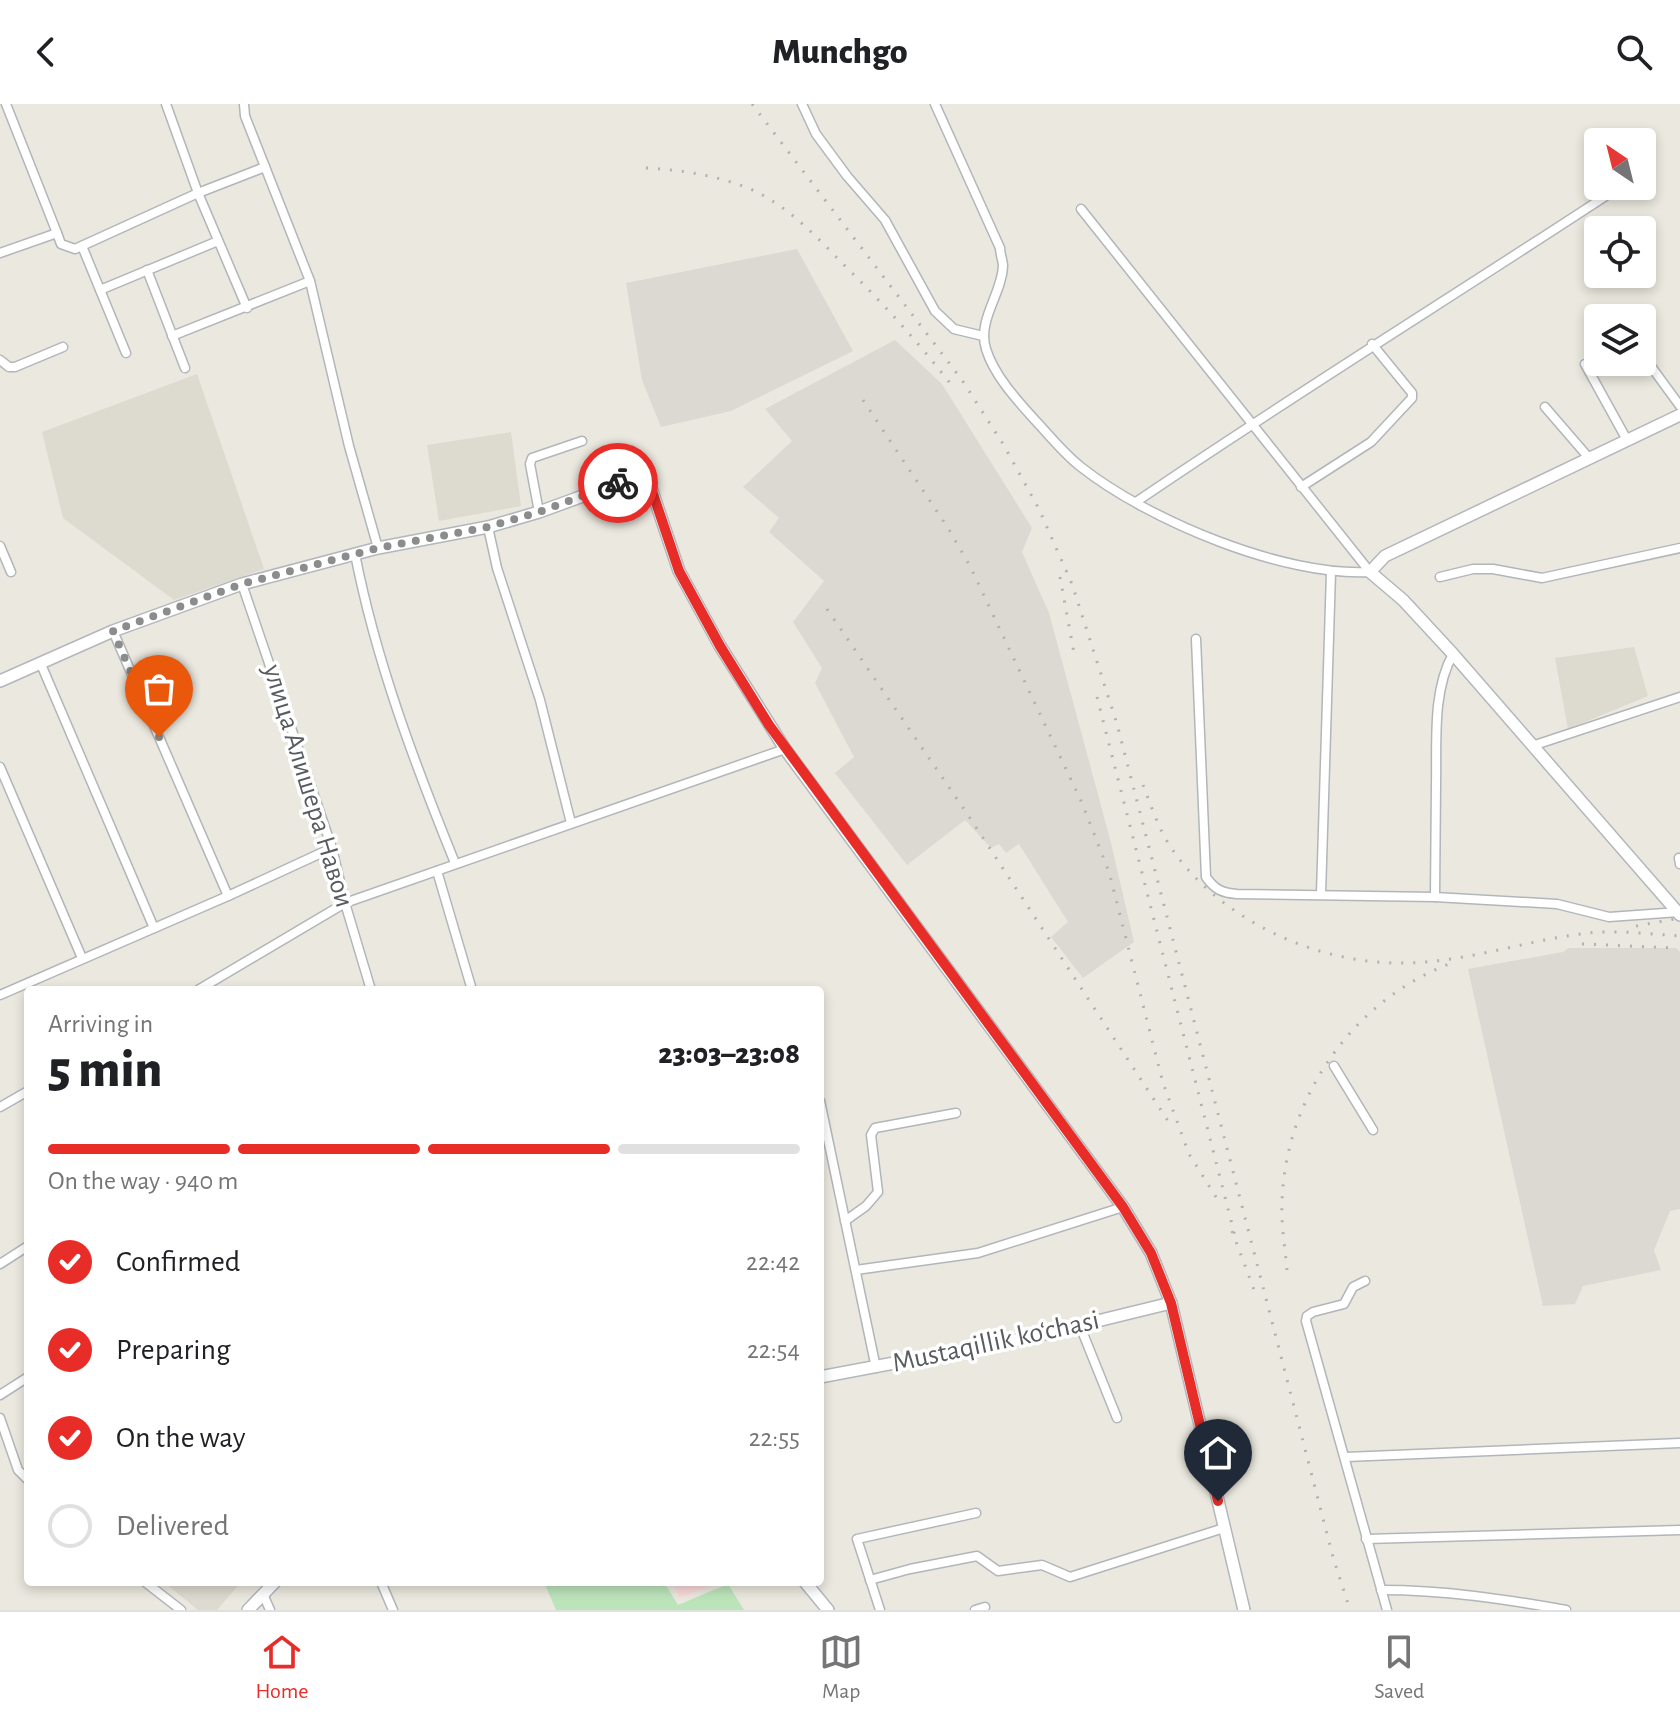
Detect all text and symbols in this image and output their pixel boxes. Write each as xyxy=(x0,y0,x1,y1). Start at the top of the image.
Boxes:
icon: back xyxy=(24,30,68,74)
icon: search xyxy=(1612,30,1656,74)
text: Munchgo xyxy=(772,34,908,70)
north arrow xyxy=(1584,128,1656,200)
map controls xyxy=(1584,128,1656,376)
button: locate xyxy=(1584,216,1656,288)
button: layers xyxy=(1584,304,1656,376)
courier xyxy=(578,443,658,523)
icon: bike xyxy=(596,461,640,505)
pin xyxy=(125,655,193,737)
street label: улица Алишера Навои xyxy=(257,660,358,911)
icon: bag xyxy=(137,667,181,711)
text: Arriving in xyxy=(48,1011,153,1037)
text: 23:03–23:08 xyxy=(658,1039,800,1069)
text: 5 min xyxy=(48,1044,162,1096)
text: On the way · 940 m xyxy=(48,1168,238,1194)
icon: check xyxy=(48,1240,92,1284)
text: Confirmed xyxy=(116,1247,240,1277)
text: 22:42 xyxy=(746,1249,800,1275)
street label: Mustaqillik ko‘chasi xyxy=(890,1306,1102,1378)
icon: check xyxy=(48,1328,92,1372)
text: Preparing xyxy=(116,1335,231,1365)
text: 22:54 xyxy=(747,1337,800,1363)
icon: check xyxy=(48,1416,92,1460)
pin xyxy=(1184,1419,1252,1501)
text: On the way xyxy=(116,1423,245,1453)
text: 22:55 xyxy=(749,1425,800,1451)
icon: home xyxy=(1196,1431,1240,1475)
text: Delivered xyxy=(116,1511,229,1541)
tab: Home xyxy=(255,1630,308,1704)
tab: Map xyxy=(819,1630,863,1704)
tab: Saved xyxy=(1374,1630,1425,1704)

